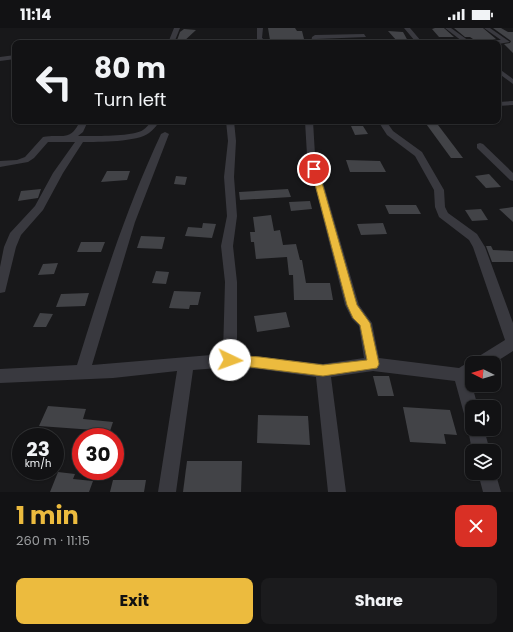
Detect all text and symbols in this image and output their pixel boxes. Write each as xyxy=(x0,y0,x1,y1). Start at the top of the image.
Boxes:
text: 11:14 xyxy=(20,4,51,25)
text: 80 m xyxy=(94,49,166,88)
icon: left xyxy=(28,56,80,108)
text: Turn left xyxy=(94,87,166,112)
pin xyxy=(297,152,331,186)
icon: arrive xyxy=(303,158,325,180)
position arrow xyxy=(209,339,251,381)
north arrow xyxy=(465,356,501,392)
map controls xyxy=(465,356,501,480)
button: sound xyxy=(465,400,501,436)
speed limit sign: 30 xyxy=(72,428,124,480)
text: 23 xyxy=(26,435,50,463)
button: layers xyxy=(465,444,501,480)
text: km/h xyxy=(25,456,51,471)
text: 1 min xyxy=(16,499,79,532)
button: close xyxy=(455,505,497,547)
text: 260 m · 11:15 xyxy=(16,531,90,550)
button: Exit xyxy=(16,578,253,624)
button: Share xyxy=(261,578,497,624)

